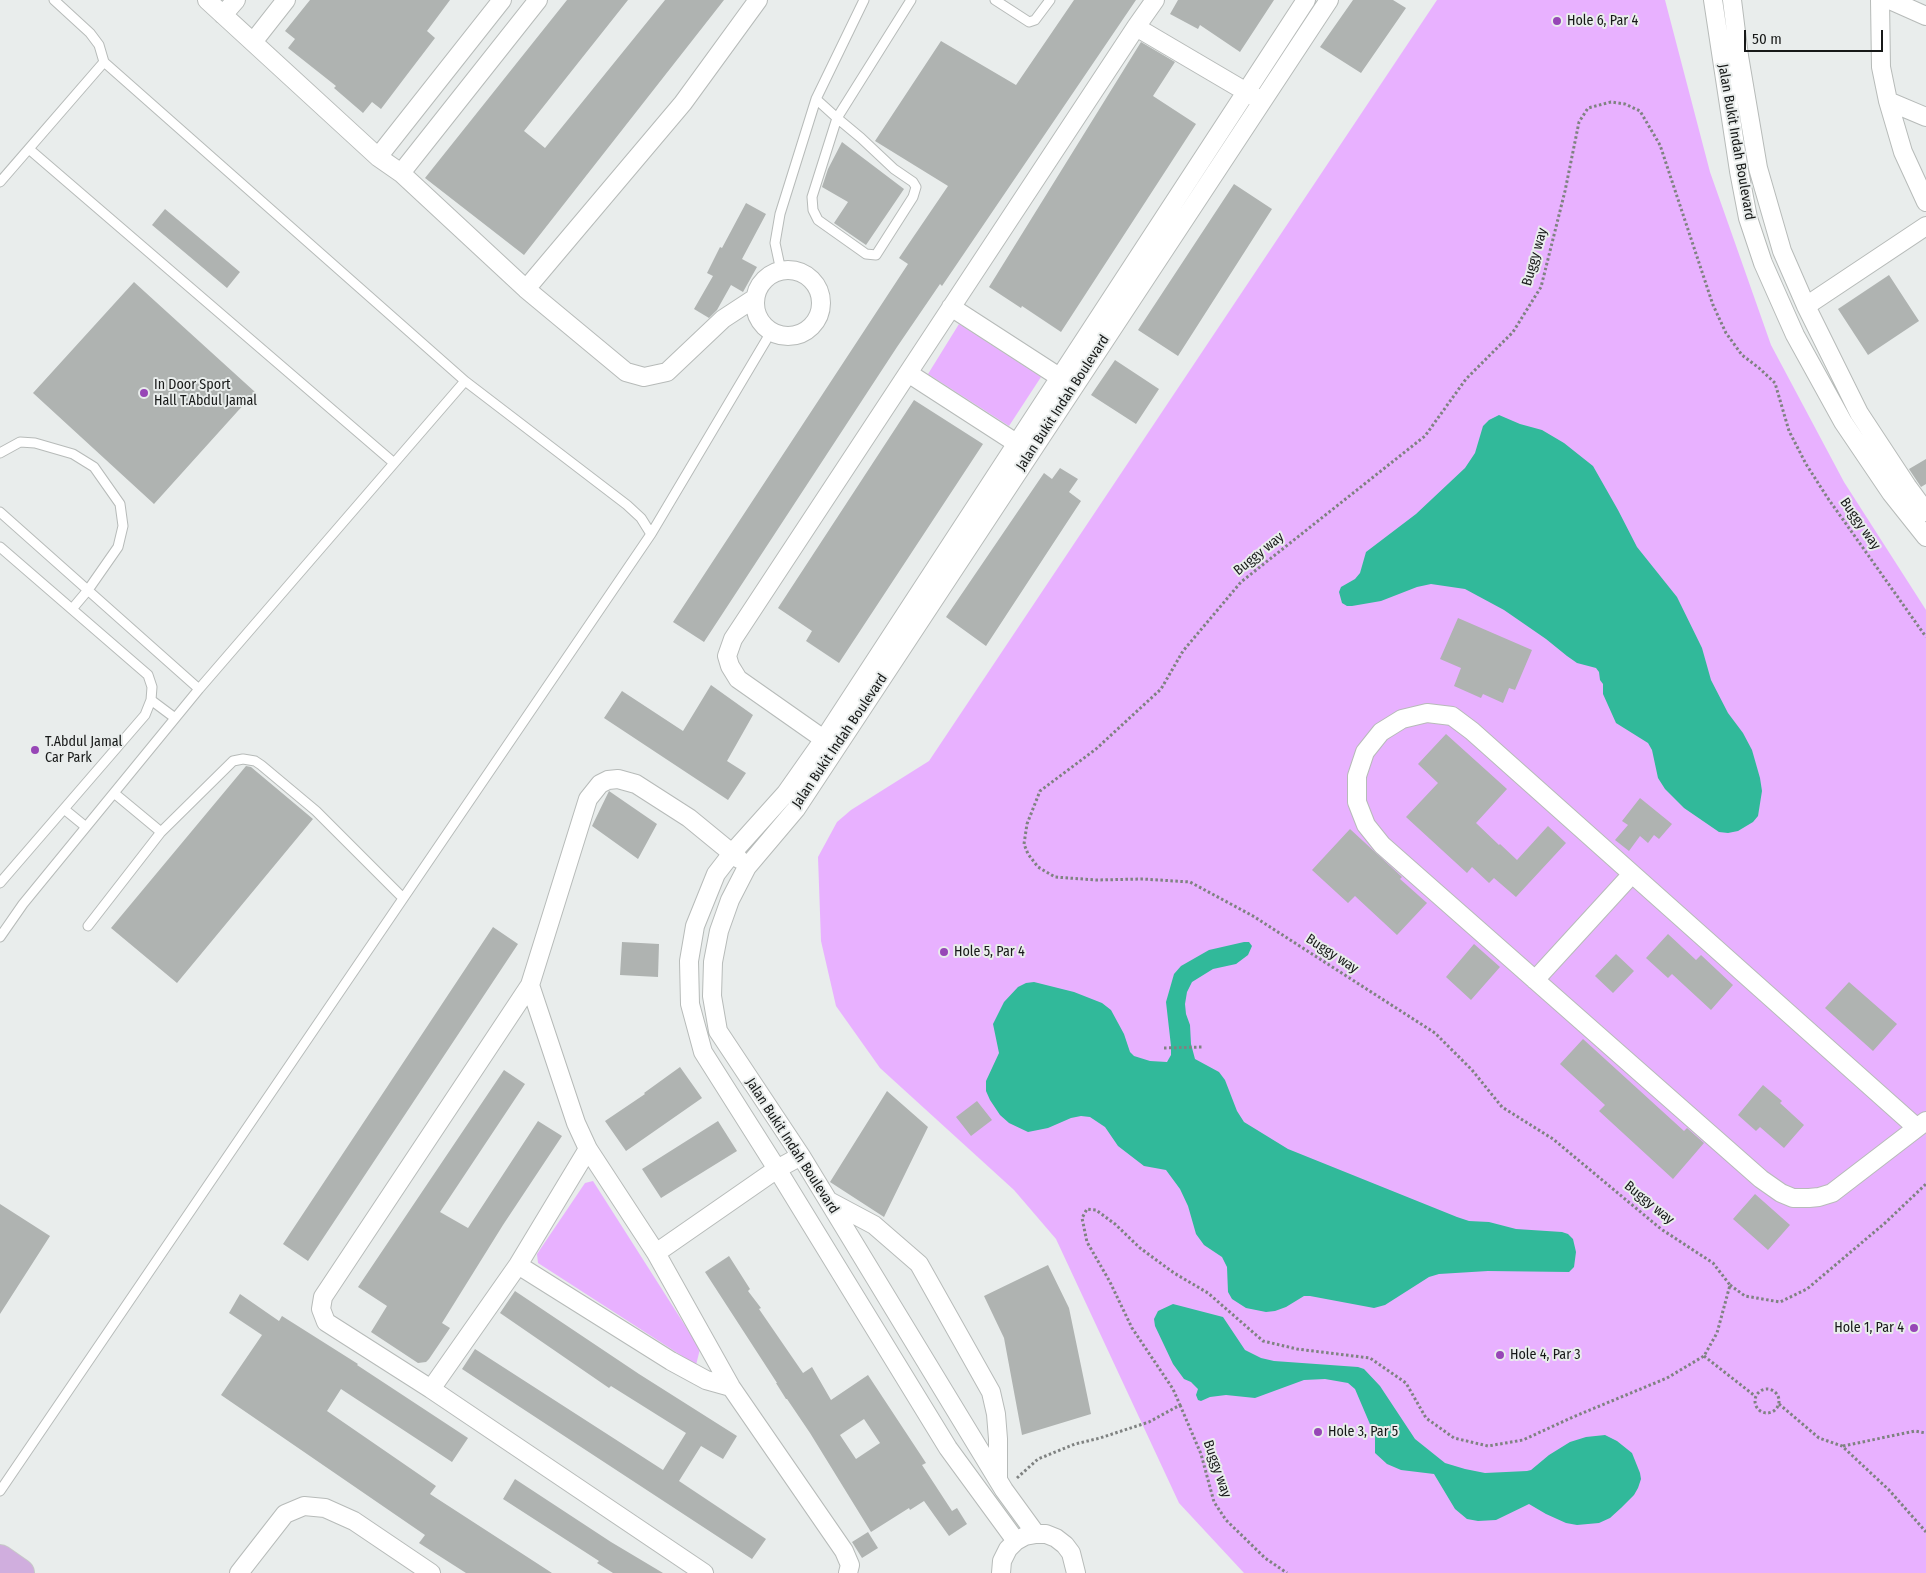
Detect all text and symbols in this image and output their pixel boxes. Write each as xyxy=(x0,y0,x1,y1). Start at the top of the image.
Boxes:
place label: Hole 6, Par 4 xyxy=(1567,13,1638,29)
marker: Hole 6, Par 4 xyxy=(1551,15,1563,27)
scale bar xyxy=(1746,20,1885,52)
text: 50 m xyxy=(1752,30,1782,48)
street label: Jalan Bukit Indah Boulevard xyxy=(1714,63,1758,221)
street label: Buggy way xyxy=(1519,226,1551,288)
street label: Jalan Bukit Indah Boulevard xyxy=(1013,332,1113,474)
place label: In Door Sport Hall T.Abdul Jamal xyxy=(154,377,257,410)
marker: In Door Sport Hall T.Abdul Jamal xyxy=(138,387,150,399)
street label: Buggy way xyxy=(1836,495,1884,553)
street label: Buggy way xyxy=(1231,529,1287,579)
street label: Jalan Bukit Indah Boulevard xyxy=(789,671,891,811)
place label: T.Abdul Jamal Car Park xyxy=(45,734,122,766)
marker: T.Abdul Jamal Car Park xyxy=(29,744,41,756)
street label: Buggy way xyxy=(1302,931,1362,977)
place label: Hole 5, Par 4 xyxy=(954,944,1025,960)
marker: Hole 5, Par 4 xyxy=(938,946,950,958)
street label: Jalan Bukit Indah Boulevard xyxy=(742,1075,842,1217)
street label: Buggy way xyxy=(1621,1178,1677,1228)
place label: Hole 1, Par 4 xyxy=(1834,1320,1904,1336)
marker: Hole 1, Par 4 xyxy=(1908,1322,1920,1334)
place label: Hole 4, Par 3 xyxy=(1510,1347,1581,1363)
marker: Hole 4, Par 3 xyxy=(1494,1349,1506,1361)
place label: Hole 3, Par 5 xyxy=(1328,1424,1398,1440)
marker: Hole 3, Par 5 xyxy=(1312,1426,1324,1438)
street label: Buggy way xyxy=(1199,1438,1235,1500)

